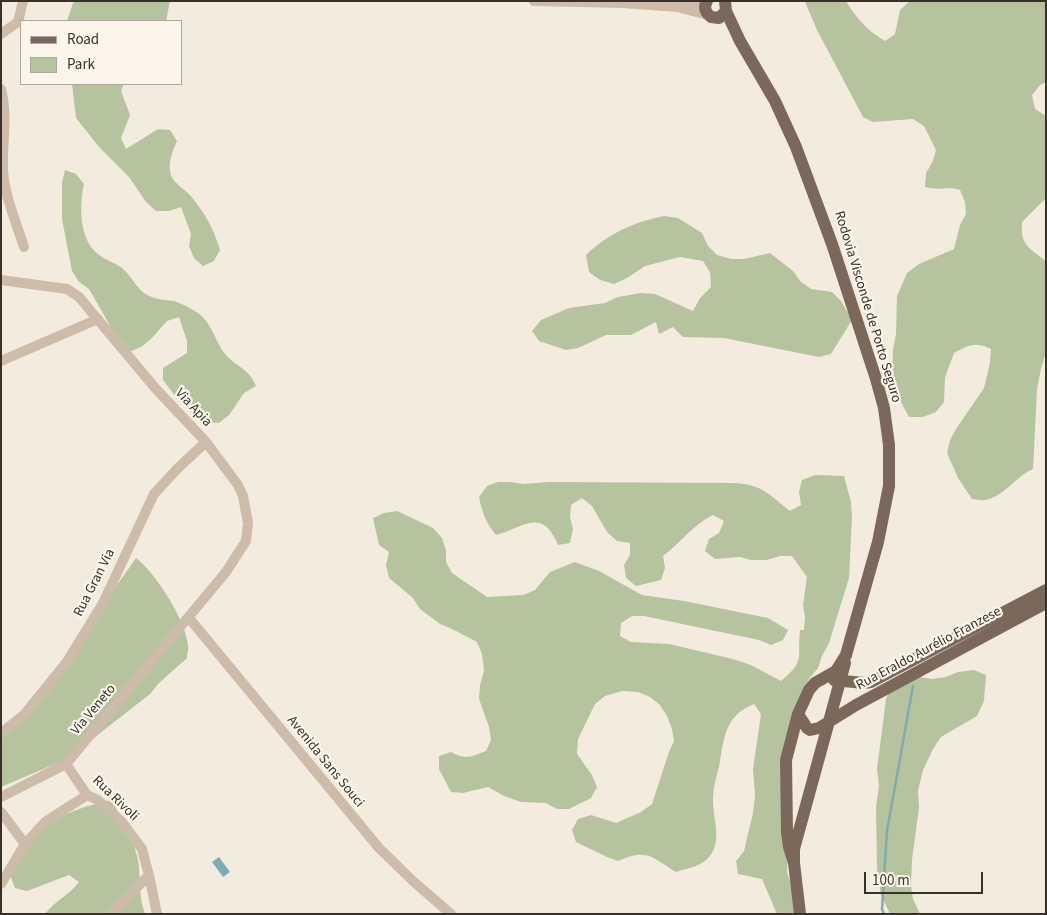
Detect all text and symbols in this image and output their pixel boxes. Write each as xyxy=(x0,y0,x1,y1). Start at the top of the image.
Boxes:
legend xyxy=(20,20,182,85)
text: Road xyxy=(67,29,99,50)
text: Park xyxy=(67,54,95,75)
street label: Rodovia Visconde de Porto Seguro xyxy=(830,209,904,405)
street label: Via Apia xyxy=(171,385,215,431)
street label: Rua Gran Via xyxy=(71,546,119,620)
street label: Rua Eraldo Aurélio Franzese xyxy=(854,604,1004,694)
street label: Via Veneto xyxy=(68,681,120,739)
street label: Avenida Sans Souci xyxy=(283,713,367,811)
street label: Rua Rivoli xyxy=(88,773,142,825)
scale bar xyxy=(867,862,986,894)
text: 100 m xyxy=(872,870,910,891)

